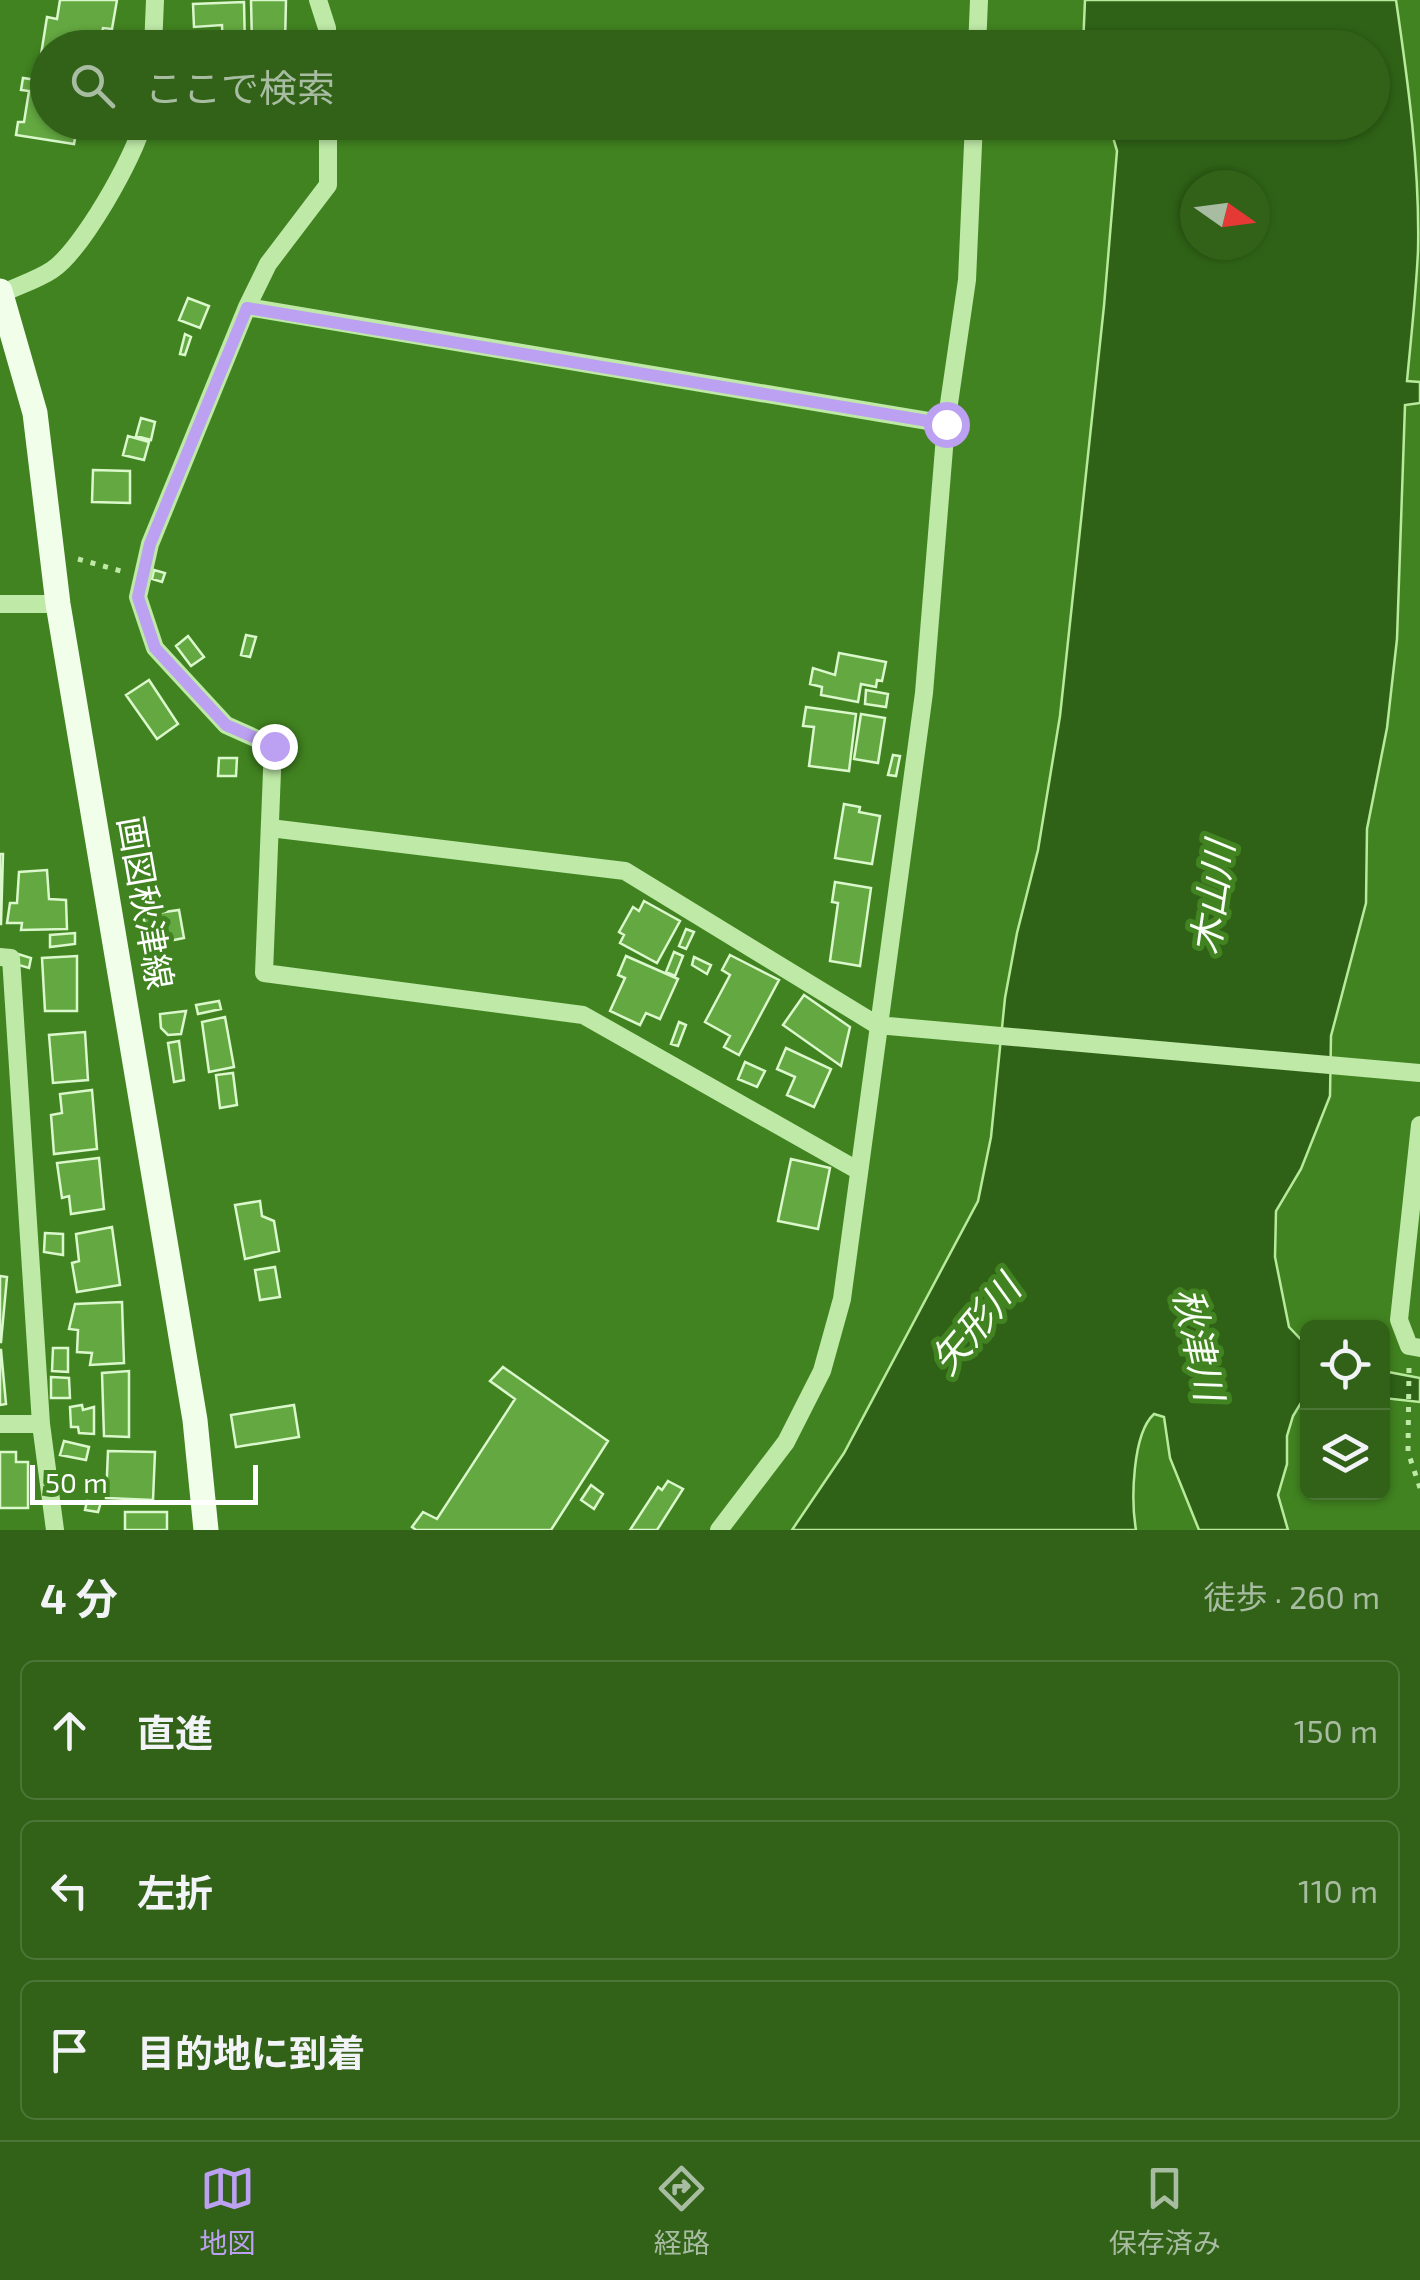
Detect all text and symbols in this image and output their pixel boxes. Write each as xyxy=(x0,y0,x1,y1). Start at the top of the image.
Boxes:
search box xyxy=(30,30,1390,140)
icon: search xyxy=(65,58,120,113)
text: ここで検索 xyxy=(145,64,335,110)
north arrow xyxy=(1180,170,1270,260)
route start xyxy=(924,402,970,448)
route end xyxy=(252,724,298,770)
street label: 画図秋津線 xyxy=(111,813,183,992)
water label: 木山川 xyxy=(1180,834,1242,957)
water label: 矢形川 xyxy=(920,1262,1031,1382)
water label: 秋津川 xyxy=(1166,1283,1235,1408)
map controls xyxy=(1300,1320,1390,1500)
button: locate xyxy=(1300,1320,1390,1410)
button: layers xyxy=(1300,1410,1390,1500)
scale bar xyxy=(30,1460,258,1504)
text: 50 m xyxy=(45,1465,108,1499)
text: 4 分 xyxy=(40,1572,118,1622)
text: 徒歩 · 260 m xyxy=(1203,1577,1380,1615)
icon: ahead xyxy=(42,1703,97,1758)
text: 直進 xyxy=(137,1709,213,1755)
text: 150 m xyxy=(1294,1711,1378,1749)
icon: left xyxy=(42,1863,97,1918)
text: 左折 xyxy=(137,1869,213,1915)
text: 110 m xyxy=(1298,1871,1378,1909)
icon: arrive xyxy=(42,2023,97,2078)
text: 目的地に到着 xyxy=(137,2029,365,2075)
tab: 地図 xyxy=(199,2161,255,2261)
tab: 経路 xyxy=(654,2161,710,2261)
tab: 保存済み xyxy=(1109,2161,1221,2261)

